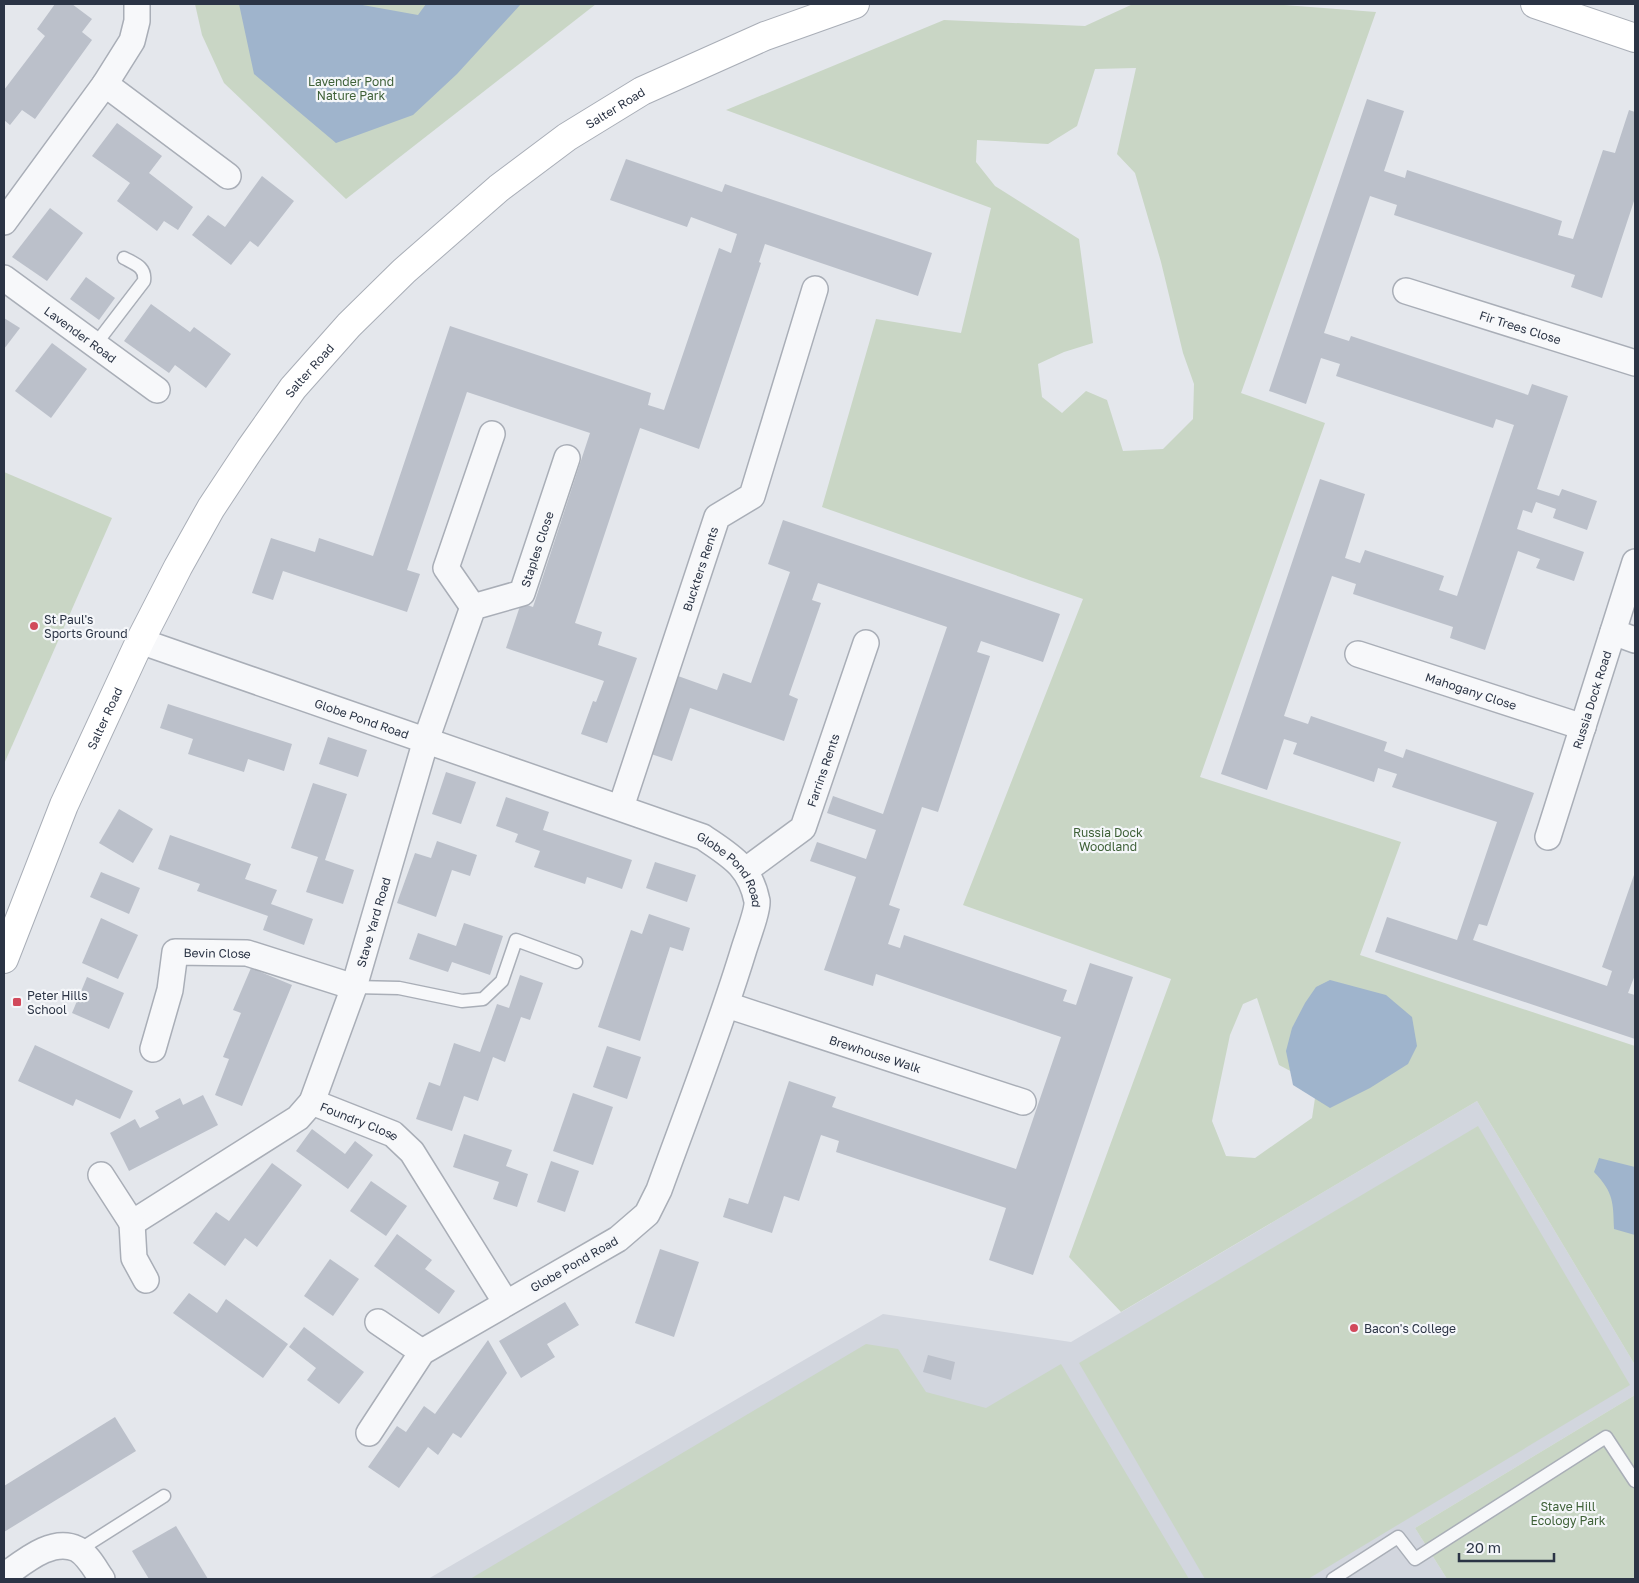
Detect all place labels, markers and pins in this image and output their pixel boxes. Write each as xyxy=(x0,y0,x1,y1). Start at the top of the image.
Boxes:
place label: St Paul's Sports Ground xyxy=(44,612,128,641)
marker: St Paul's Sports Ground xyxy=(28,620,40,632)
place label: Peter Hills School xyxy=(27,988,88,1017)
marker: Peter Hills School xyxy=(11,996,23,1008)
place label: Bacon's College xyxy=(1364,1321,1456,1336)
marker: Bacon's College xyxy=(1348,1322,1360,1334)

